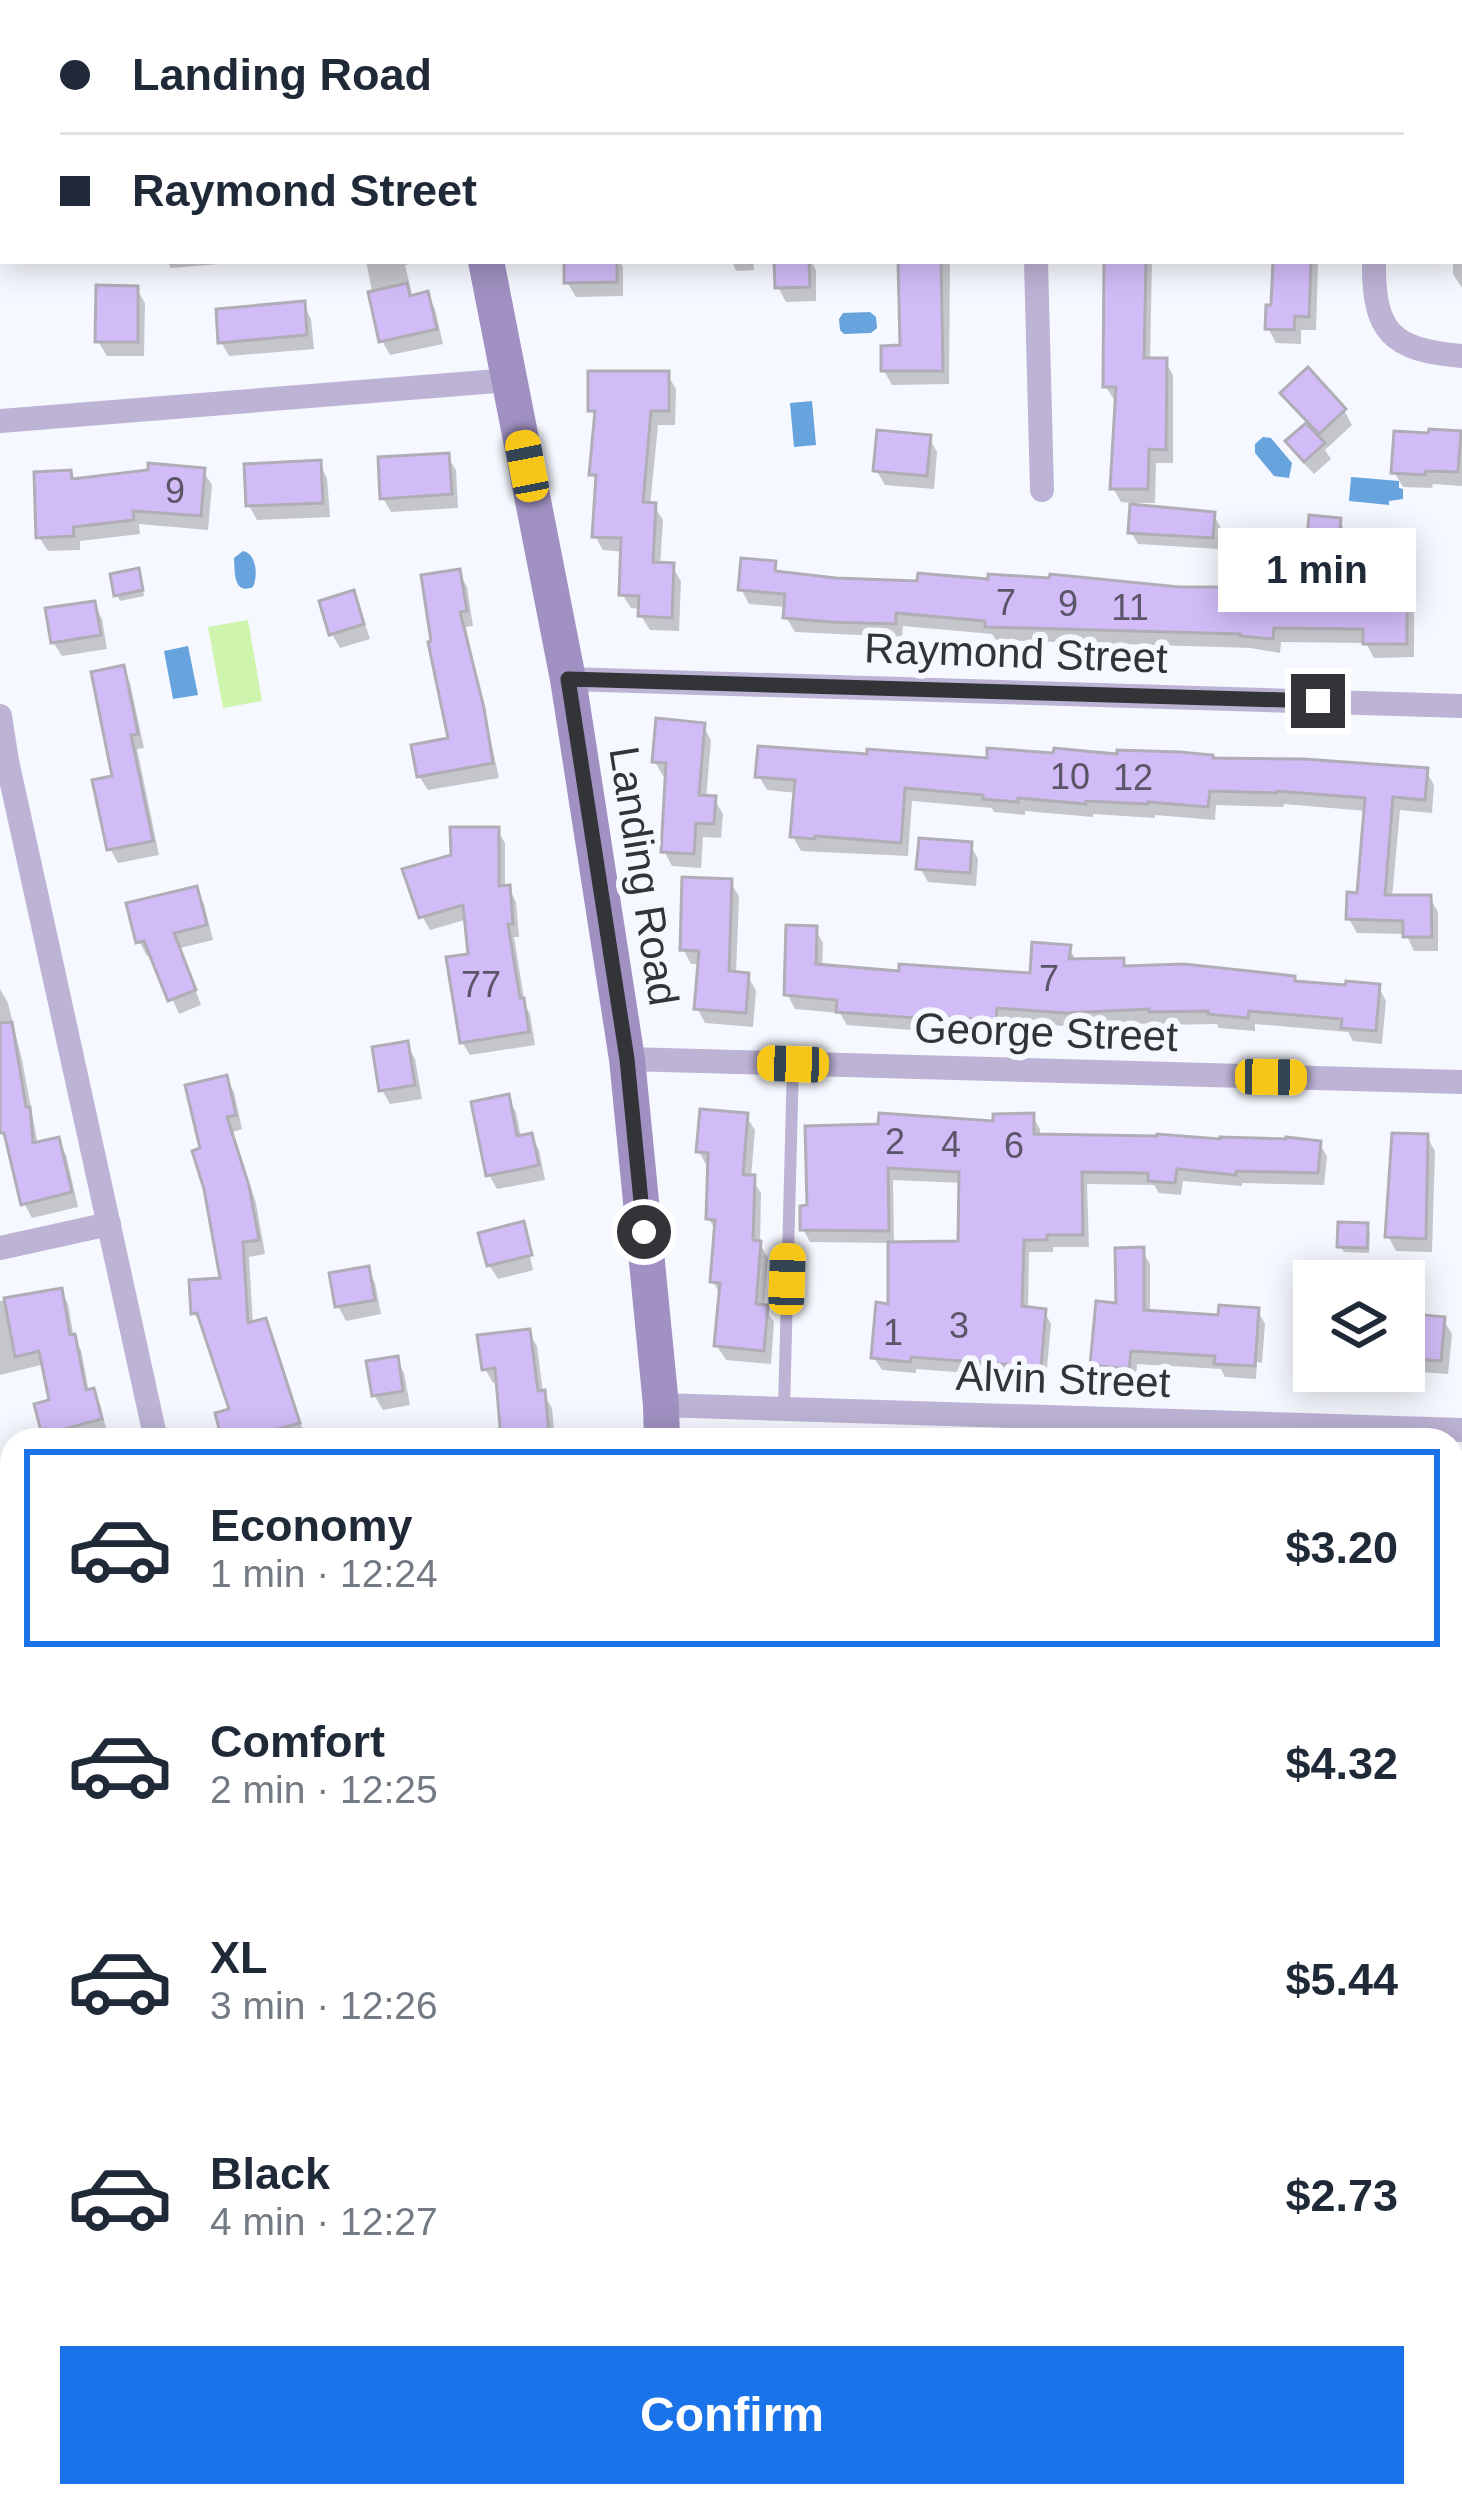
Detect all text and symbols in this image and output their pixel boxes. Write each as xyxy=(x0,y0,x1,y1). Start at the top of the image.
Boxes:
text: Landing Road xyxy=(132,49,432,100)
text: Raymond Street xyxy=(132,165,477,216)
car xyxy=(502,427,552,505)
house number: 9 xyxy=(165,470,185,511)
callout: 1 min xyxy=(1219,527,1417,611)
text: 1 min xyxy=(1266,548,1368,591)
house number: 7 xyxy=(996,582,1016,623)
house number: 9 xyxy=(1058,583,1078,624)
house number: 11 xyxy=(1111,587,1149,628)
street label: Raymond Street xyxy=(864,624,1169,682)
route end xyxy=(1291,674,1345,728)
street label: Landing Road xyxy=(600,743,688,1009)
house number: 10 xyxy=(1050,756,1090,797)
house number: 12 xyxy=(1113,757,1153,798)
house number: 7 xyxy=(1039,958,1059,999)
house number: 77 xyxy=(461,964,501,1005)
street label: George Street xyxy=(913,1004,1179,1060)
car xyxy=(756,1045,830,1083)
car xyxy=(1235,1058,1307,1096)
house number: 2 xyxy=(885,1121,905,1162)
house number: 4 xyxy=(941,1124,961,1165)
house number: 6 xyxy=(1004,1125,1024,1166)
route start xyxy=(617,1205,671,1259)
car xyxy=(768,1242,806,1316)
map controls xyxy=(1293,1260,1425,1392)
button: layers xyxy=(1293,1260,1425,1392)
house number: 3 xyxy=(949,1305,969,1346)
house number: 1 xyxy=(883,1312,903,1353)
street label: Alvin Street xyxy=(955,1352,1171,1406)
icon: car xyxy=(66,1494,174,1602)
text: Economy xyxy=(210,1500,413,1551)
text: $3.20 xyxy=(1285,1522,1398,1573)
text: 1 min · 12:24 xyxy=(210,1552,438,1595)
icon: car xyxy=(66,1710,174,1818)
text: Comfort xyxy=(210,1716,385,1767)
text: $4.32 xyxy=(1285,1738,1398,1789)
text: 2 min · 12:25 xyxy=(210,1768,438,1811)
icon: car xyxy=(66,1926,174,2034)
text: XL xyxy=(210,1932,268,1983)
text: $5.44 xyxy=(1285,1954,1398,2005)
text: 3 min · 12:26 xyxy=(210,1984,438,2027)
icon: car xyxy=(66,2142,174,2250)
text: Black xyxy=(210,2148,330,2199)
text: $2.73 xyxy=(1285,2170,1398,2221)
text: 4 min · 12:27 xyxy=(210,2200,438,2243)
button: Confirm xyxy=(60,2346,1404,2484)

